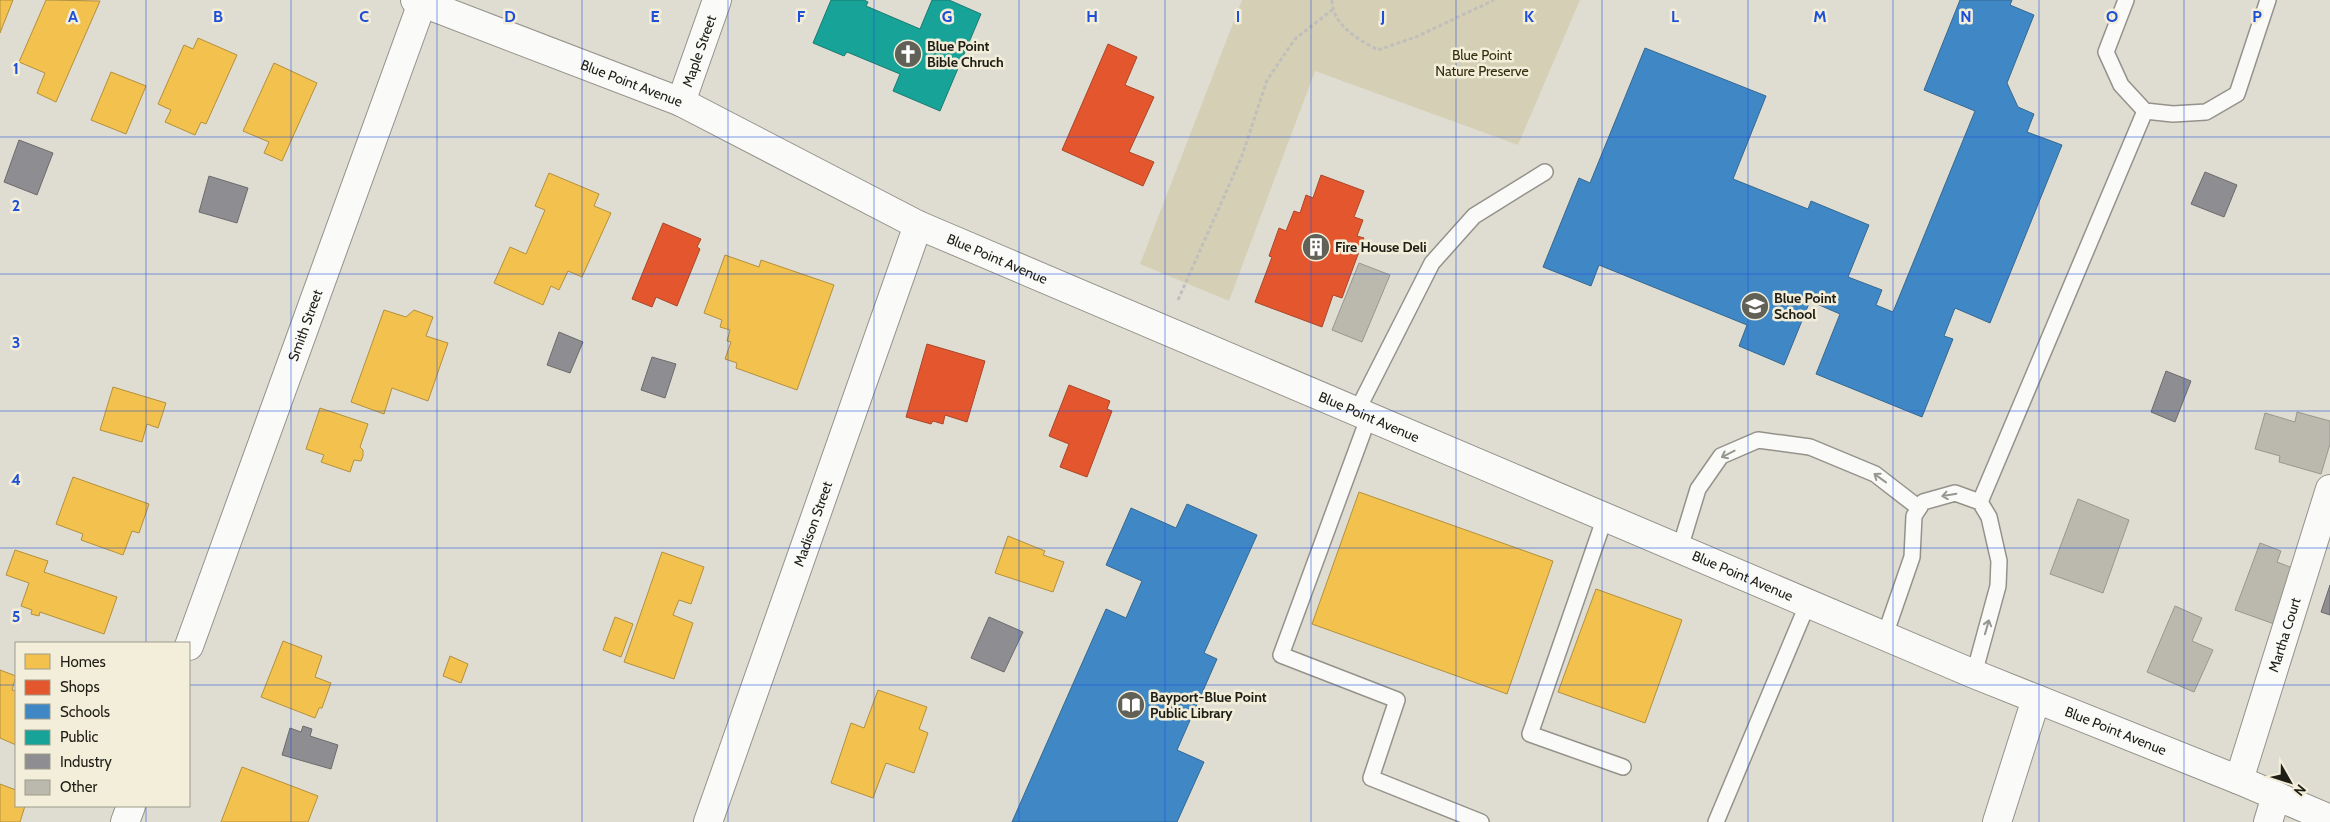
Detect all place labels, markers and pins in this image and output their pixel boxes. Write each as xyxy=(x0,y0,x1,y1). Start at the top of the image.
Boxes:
place label: Blue Point Bible Chruch xyxy=(927,37,1004,71)
church icon: Blue Point Bible Chruch xyxy=(893,39,923,69)
building icon: Fire House Deli xyxy=(1301,232,1331,262)
place label: Fire House Deli xyxy=(1335,238,1427,256)
place label: Blue Point School xyxy=(1774,289,1837,323)
school or university icon: Blue Point School xyxy=(1740,291,1770,321)
place label: Bayport-Blue Point Public Library xyxy=(1150,688,1267,722)
library icon: Bayport-Blue Point Public Library xyxy=(1116,690,1146,720)

